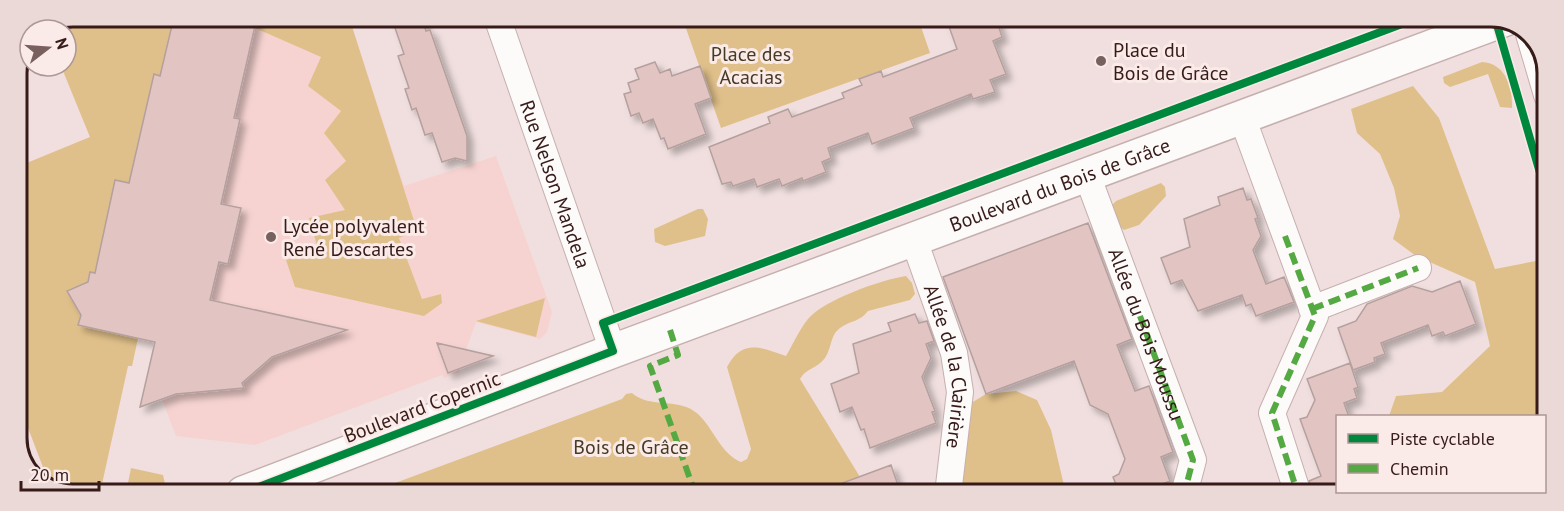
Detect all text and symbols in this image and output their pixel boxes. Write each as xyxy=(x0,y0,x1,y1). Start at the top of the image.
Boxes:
north arrow xyxy=(18,18,78,78)
text: N xyxy=(51,36,73,52)
place label: Place du Bois de Grâce xyxy=(1113,37,1228,86)
park label: Place des Acacias xyxy=(711,41,791,90)
marker: Place du Bois de Grâce xyxy=(1094,54,1108,68)
street label: Rue Nelson Mandela xyxy=(514,97,596,272)
street label: Boulevard du Bois de Grâce xyxy=(946,132,1174,238)
place label: Lycée polyvalent René Descartes xyxy=(283,213,425,262)
marker: Lycée polyvalent René Descartes xyxy=(264,230,278,244)
street label: Allée du Bois Moussu xyxy=(1102,244,1190,424)
street label: Allée de la Clairière xyxy=(918,281,973,450)
street label: Boulevard Copernic xyxy=(340,365,504,449)
legend xyxy=(1336,415,1546,493)
text: Piste cyclable xyxy=(1390,427,1495,450)
park label: Bois de Grâce xyxy=(573,434,689,460)
scale bar xyxy=(21,454,99,492)
text: Chemin xyxy=(1390,457,1449,480)
text: 20 m xyxy=(30,463,69,486)

